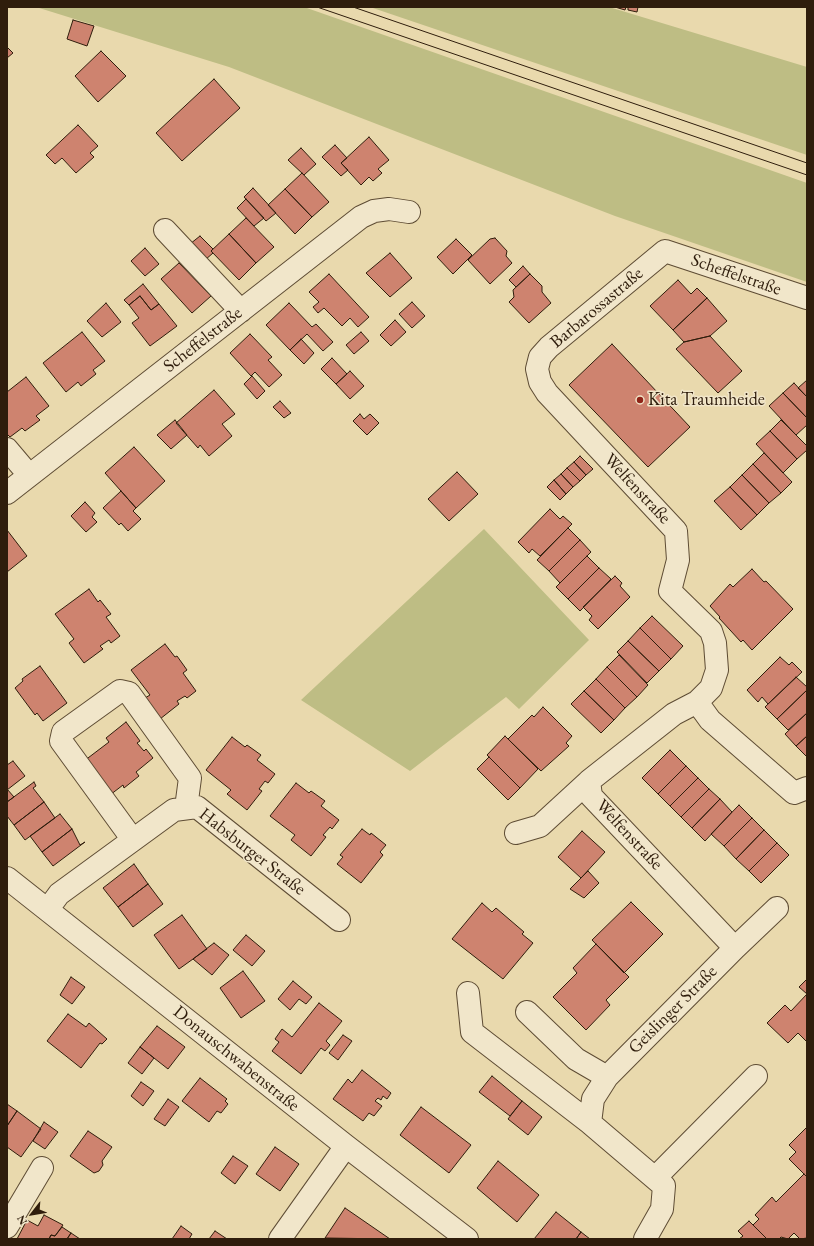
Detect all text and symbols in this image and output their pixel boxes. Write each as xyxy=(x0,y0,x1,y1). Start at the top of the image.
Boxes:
street label: Scheffelstraße xyxy=(688,249,784,301)
street label: Barbarossastraße xyxy=(546,263,648,353)
street label: Scheffelstraße xyxy=(159,303,247,377)
place label: Kita Traumheide xyxy=(648,389,765,411)
marker: Kita Traumheide xyxy=(635,395,645,405)
street label: Welfenstraße xyxy=(599,449,675,529)
street label: Welfenstraße xyxy=(591,795,667,875)
street label: Habsburger Straße xyxy=(194,804,310,900)
street label: Geislinger Straße xyxy=(624,961,722,1059)
street label: Donauschwabenstraße xyxy=(168,1001,304,1117)
north arrow xyxy=(12,1194,52,1234)
text: N xyxy=(13,1213,30,1228)

